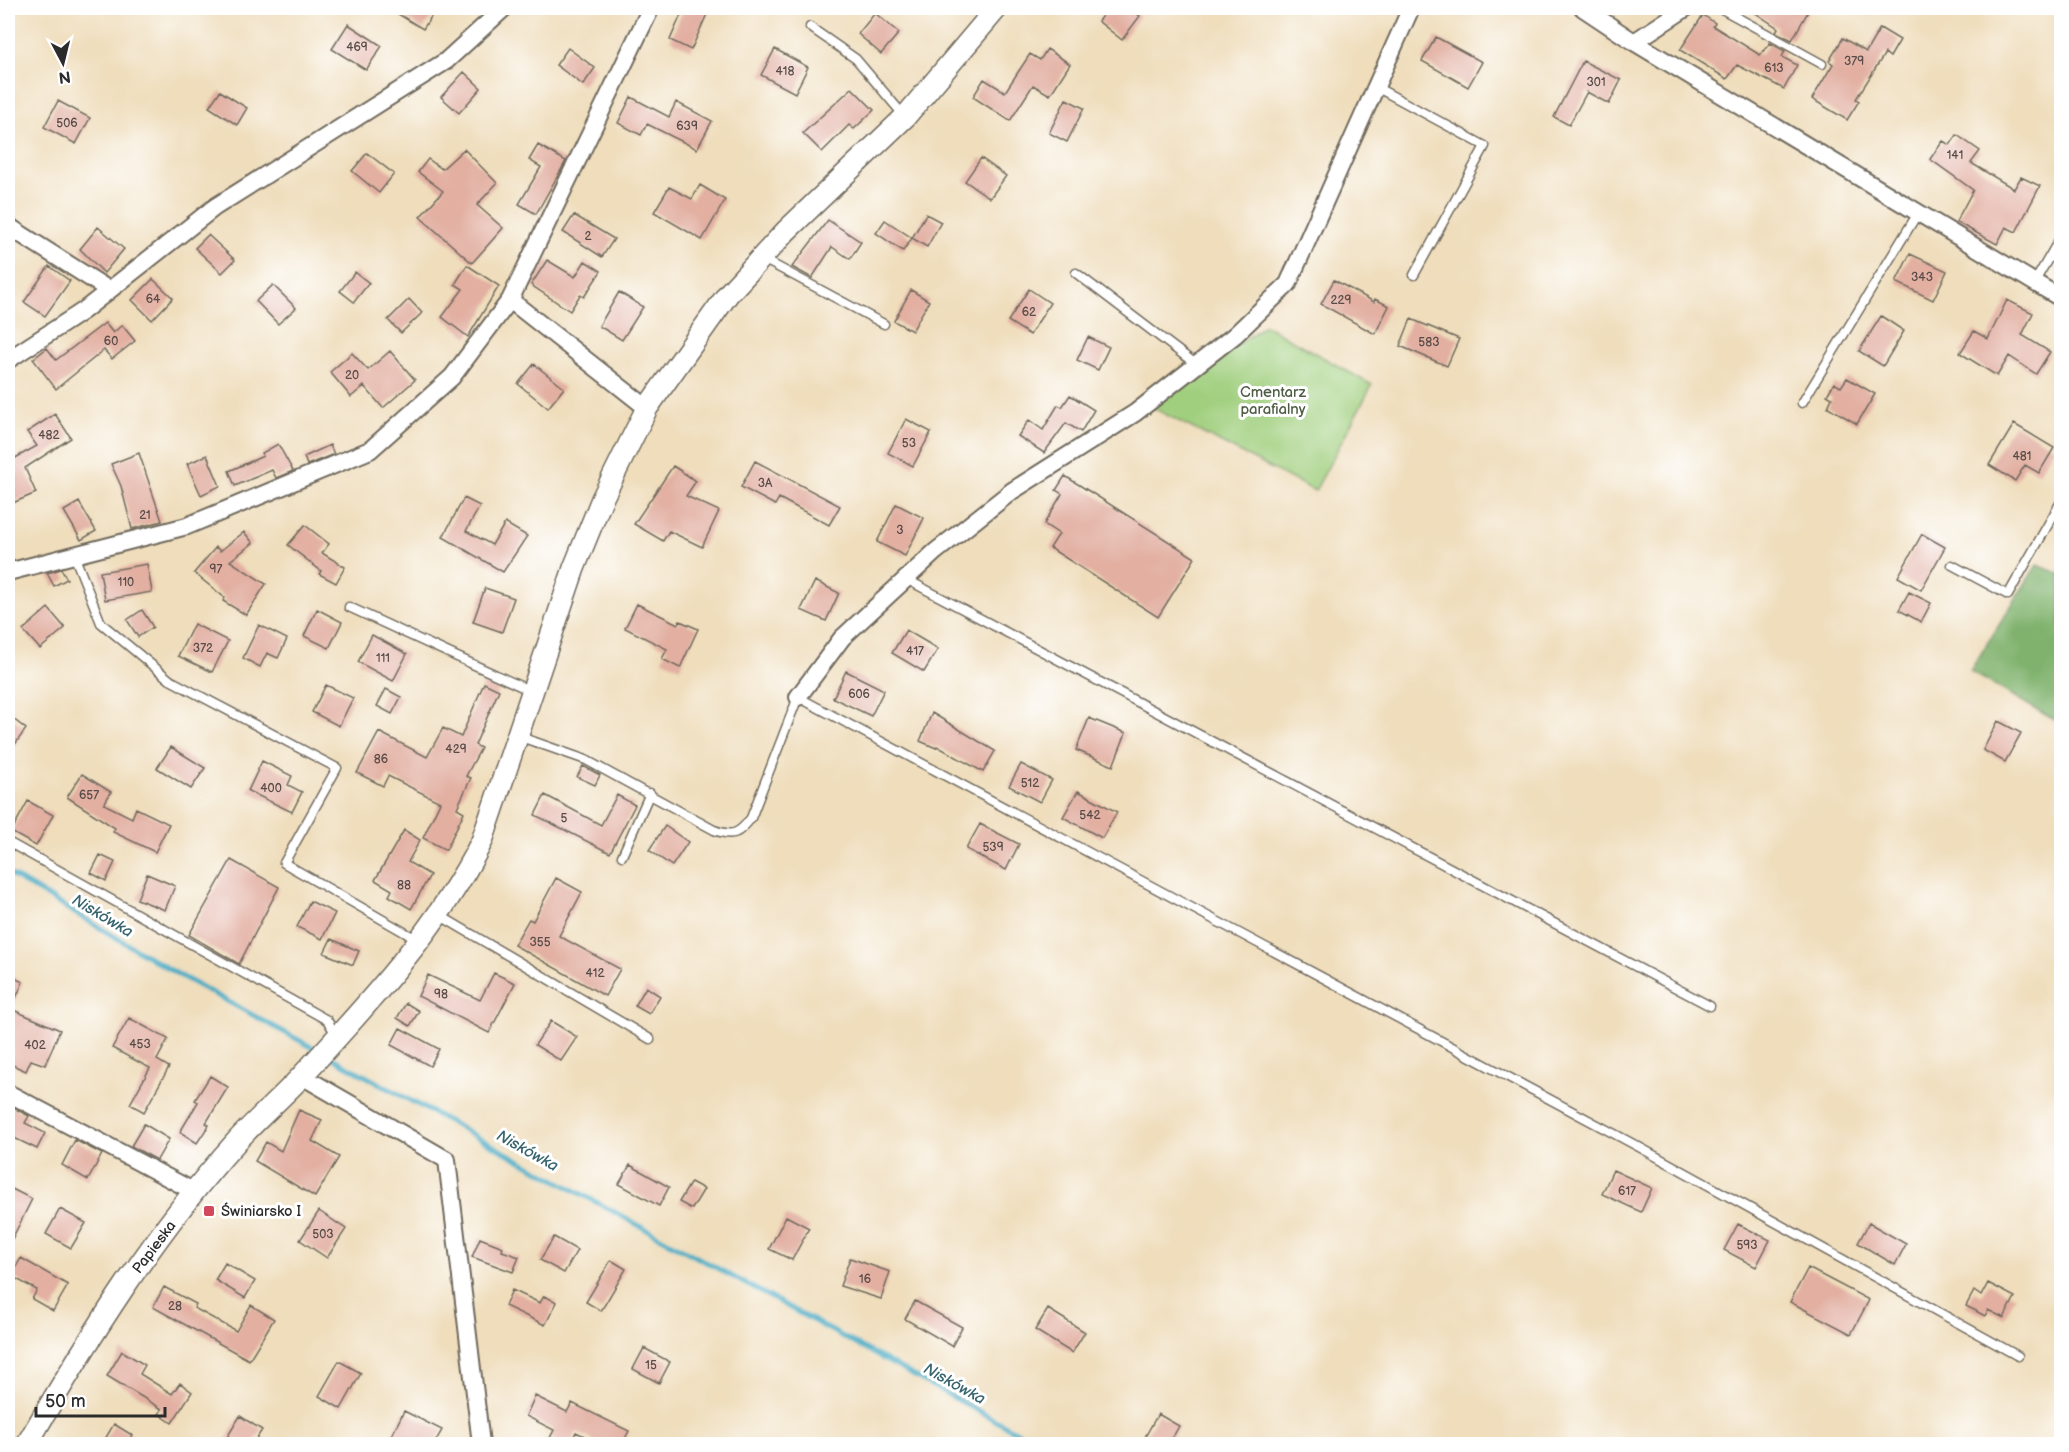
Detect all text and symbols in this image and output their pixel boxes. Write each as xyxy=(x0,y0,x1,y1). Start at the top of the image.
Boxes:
north arrow xyxy=(33,33,93,93)
house number: 469 xyxy=(346,40,368,55)
house number: 379 xyxy=(1844,54,1864,69)
house number: 613 xyxy=(1764,61,1784,76)
house number: 418 xyxy=(776,64,794,79)
text: N xyxy=(58,66,72,87)
house number: 301 xyxy=(1586,75,1606,90)
house number: 506 xyxy=(56,116,78,131)
house number: 639 xyxy=(676,119,698,134)
house number: 141 xyxy=(1947,148,1963,163)
house number: 2 xyxy=(584,229,592,244)
house number: 343 xyxy=(1911,270,1933,285)
house number: 64 xyxy=(146,292,161,307)
house number: 229 xyxy=(1330,293,1352,308)
house number: 62 xyxy=(1022,305,1036,320)
house number: 60 xyxy=(104,334,118,349)
house number: 583 xyxy=(1418,335,1440,350)
house number: 20 xyxy=(345,368,359,383)
park label: Cmentarz parafialny xyxy=(1240,383,1307,419)
house number: 482 xyxy=(38,428,60,443)
house number: 53 xyxy=(902,436,916,451)
house number: 481 xyxy=(2013,449,2031,464)
house number: 3A xyxy=(758,476,773,491)
house number: 21 xyxy=(139,508,151,523)
house number: 3 xyxy=(896,523,904,538)
house number: 97 xyxy=(210,562,223,577)
house number: 110 xyxy=(118,575,134,590)
house number: 372 xyxy=(193,641,213,656)
house number: 417 xyxy=(906,644,924,659)
house number: 111 xyxy=(376,651,390,666)
house number: 606 xyxy=(848,687,870,702)
house number: 429 xyxy=(445,742,467,757)
house number: 86 xyxy=(374,752,388,767)
house number: 512 xyxy=(1021,776,1039,791)
house number: 400 xyxy=(260,781,282,796)
house number: 657 xyxy=(79,788,99,803)
house number: 542 xyxy=(1079,808,1101,823)
house number: 5 xyxy=(561,811,568,826)
house number: 539 xyxy=(982,840,1004,855)
house number: 88 xyxy=(397,878,411,893)
water label: Niskówka xyxy=(68,891,136,942)
house number: 355 xyxy=(529,935,551,950)
house number: 412 xyxy=(585,966,605,981)
house number: 98 xyxy=(434,987,448,1002)
house number: 453 xyxy=(129,1037,151,1052)
house number: 402 xyxy=(24,1038,46,1053)
water label: Niskówka xyxy=(493,1127,561,1176)
house number: 617 xyxy=(1618,1184,1636,1199)
place label: Świniarsko I xyxy=(221,1202,302,1221)
marker: Świniarsko I xyxy=(202,1204,216,1218)
street label: Papieska xyxy=(128,1217,180,1278)
house number: 503 xyxy=(312,1227,334,1242)
house number: 593 xyxy=(1736,1238,1758,1253)
house number: 16 xyxy=(859,1272,871,1287)
house number: 28 xyxy=(168,1299,182,1314)
house number: 15 xyxy=(645,1358,657,1373)
water label: Niskówka xyxy=(920,1360,988,1409)
scale bar xyxy=(36,1380,165,1418)
text: 50 m xyxy=(45,1391,86,1412)

